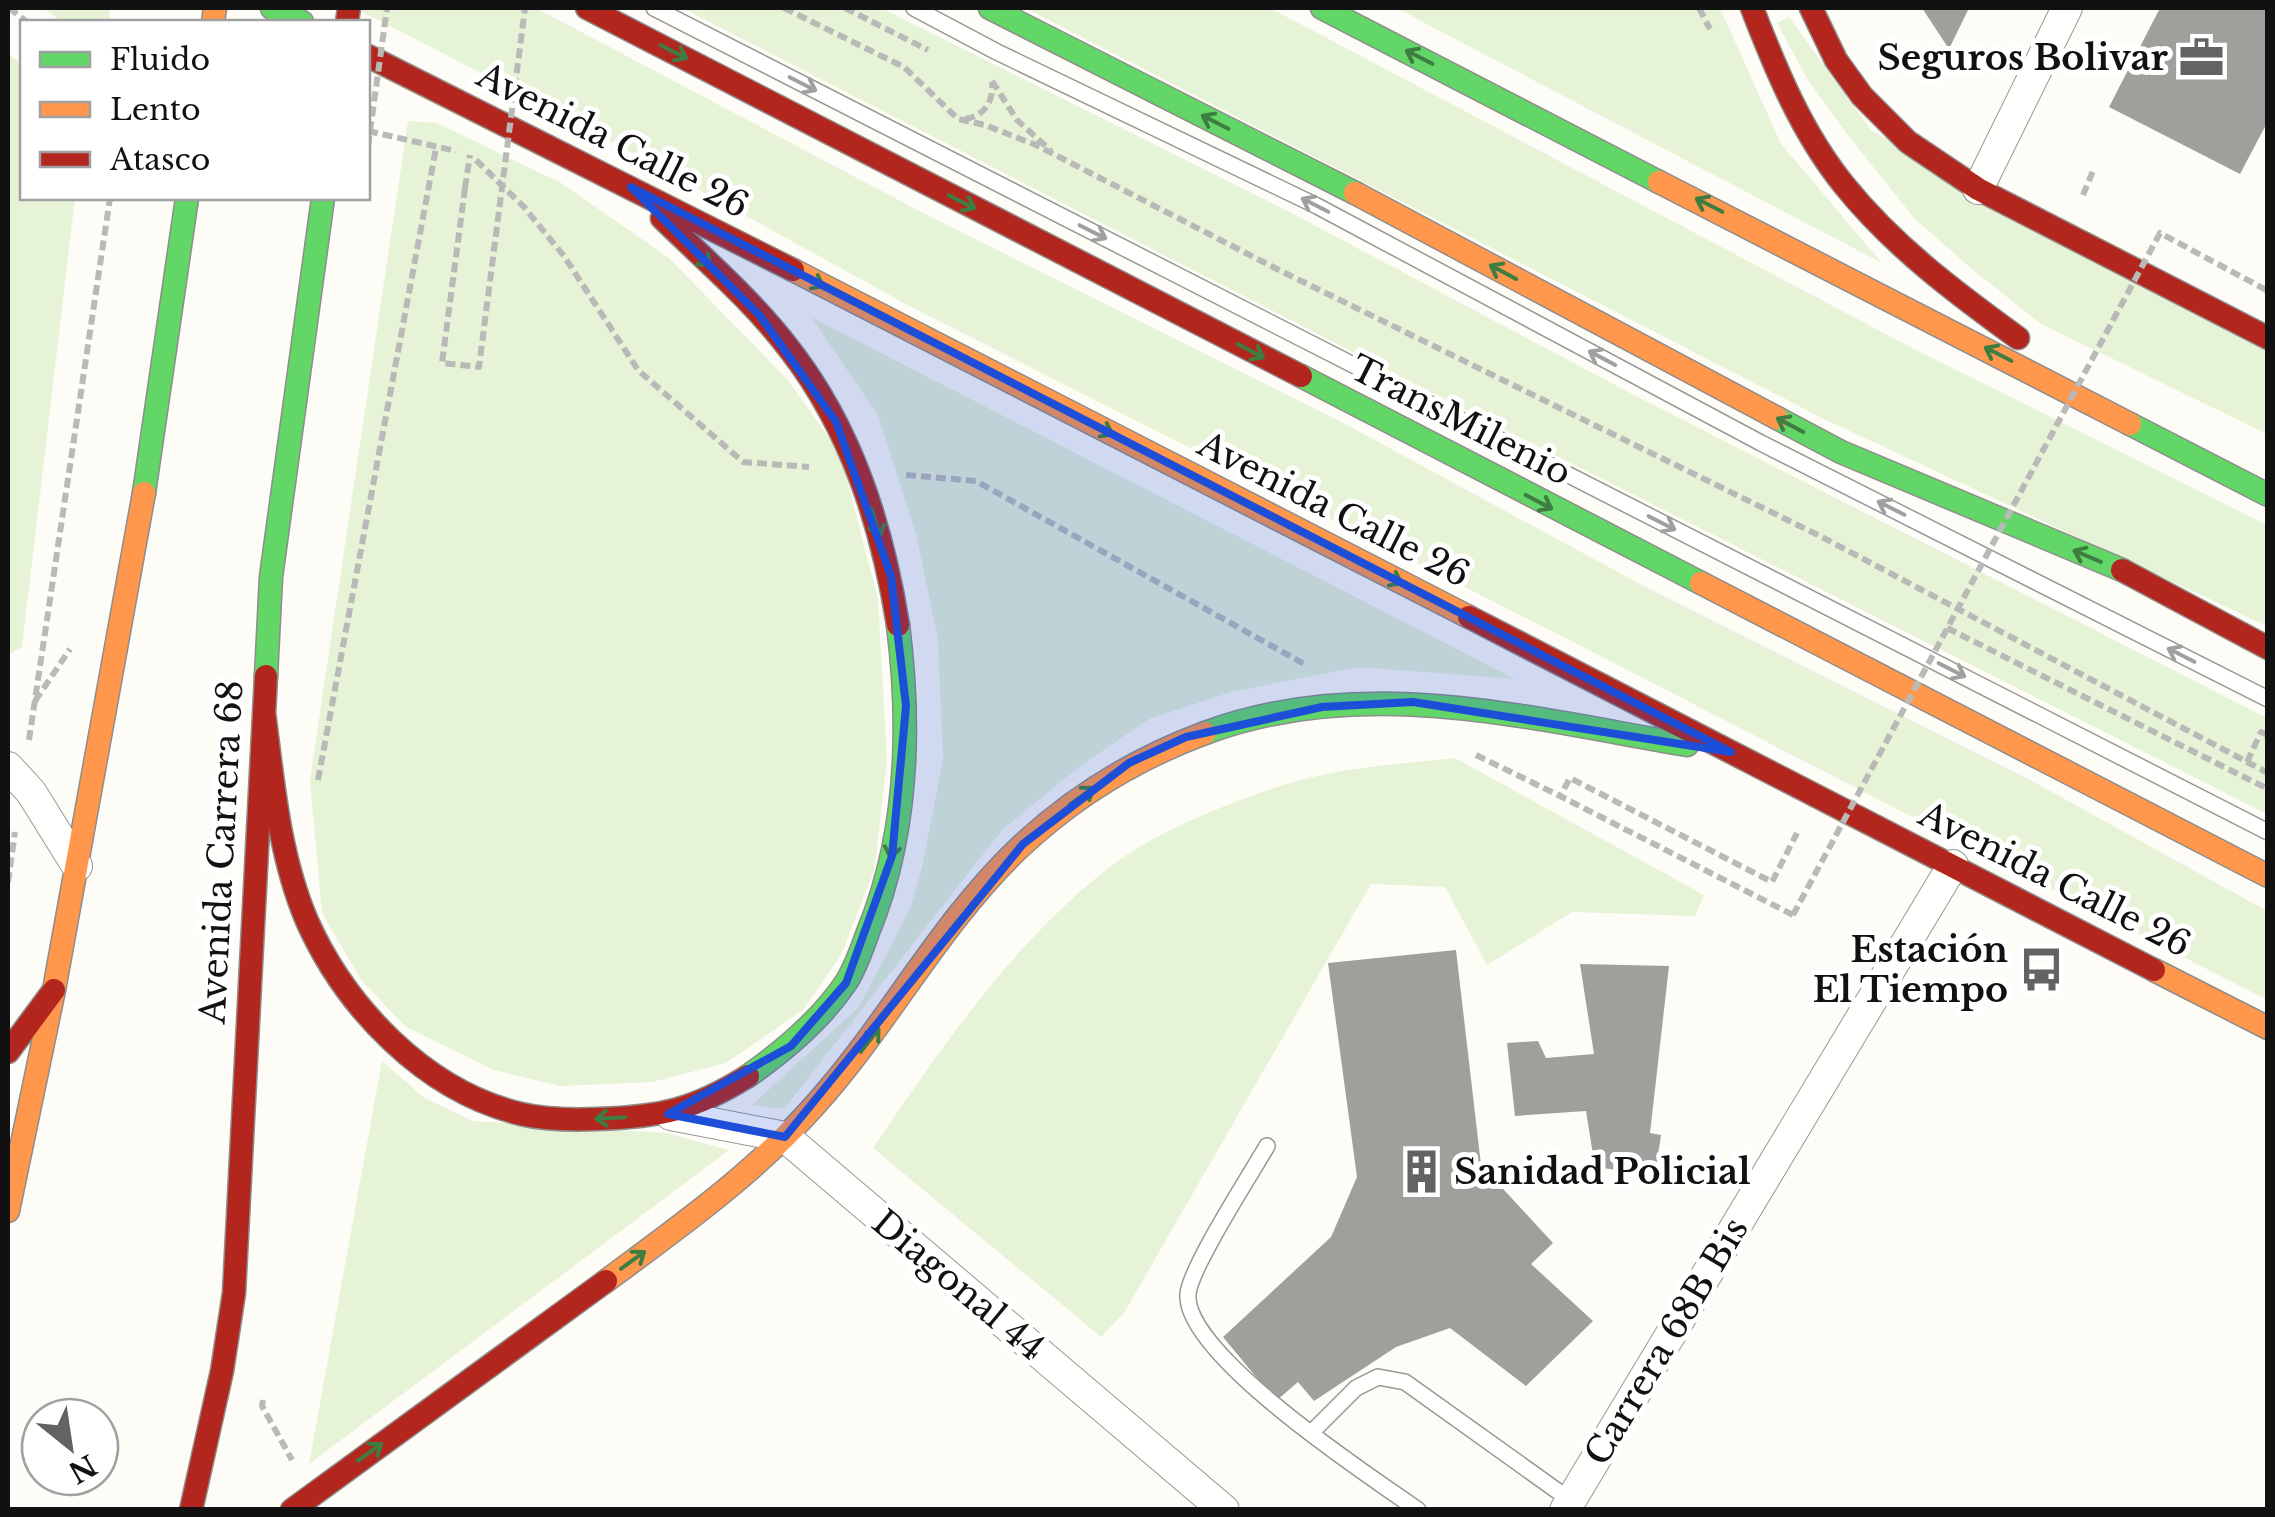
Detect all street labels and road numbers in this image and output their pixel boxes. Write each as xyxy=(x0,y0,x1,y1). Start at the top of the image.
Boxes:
street label: Avenida Calle 26 xyxy=(469,53,756,227)
street label: TransMilenio xyxy=(1343,346,1579,494)
street label: Avenida Calle 26 xyxy=(1190,422,1477,596)
street label: Avenida Carrera 68 xyxy=(190,679,251,1026)
street label: Avenida Calle 26 xyxy=(1911,792,2198,966)
street label: Diagonal 44 xyxy=(864,1200,1054,1370)
street label: Carrera 68B Bis xyxy=(1575,1209,1757,1473)

